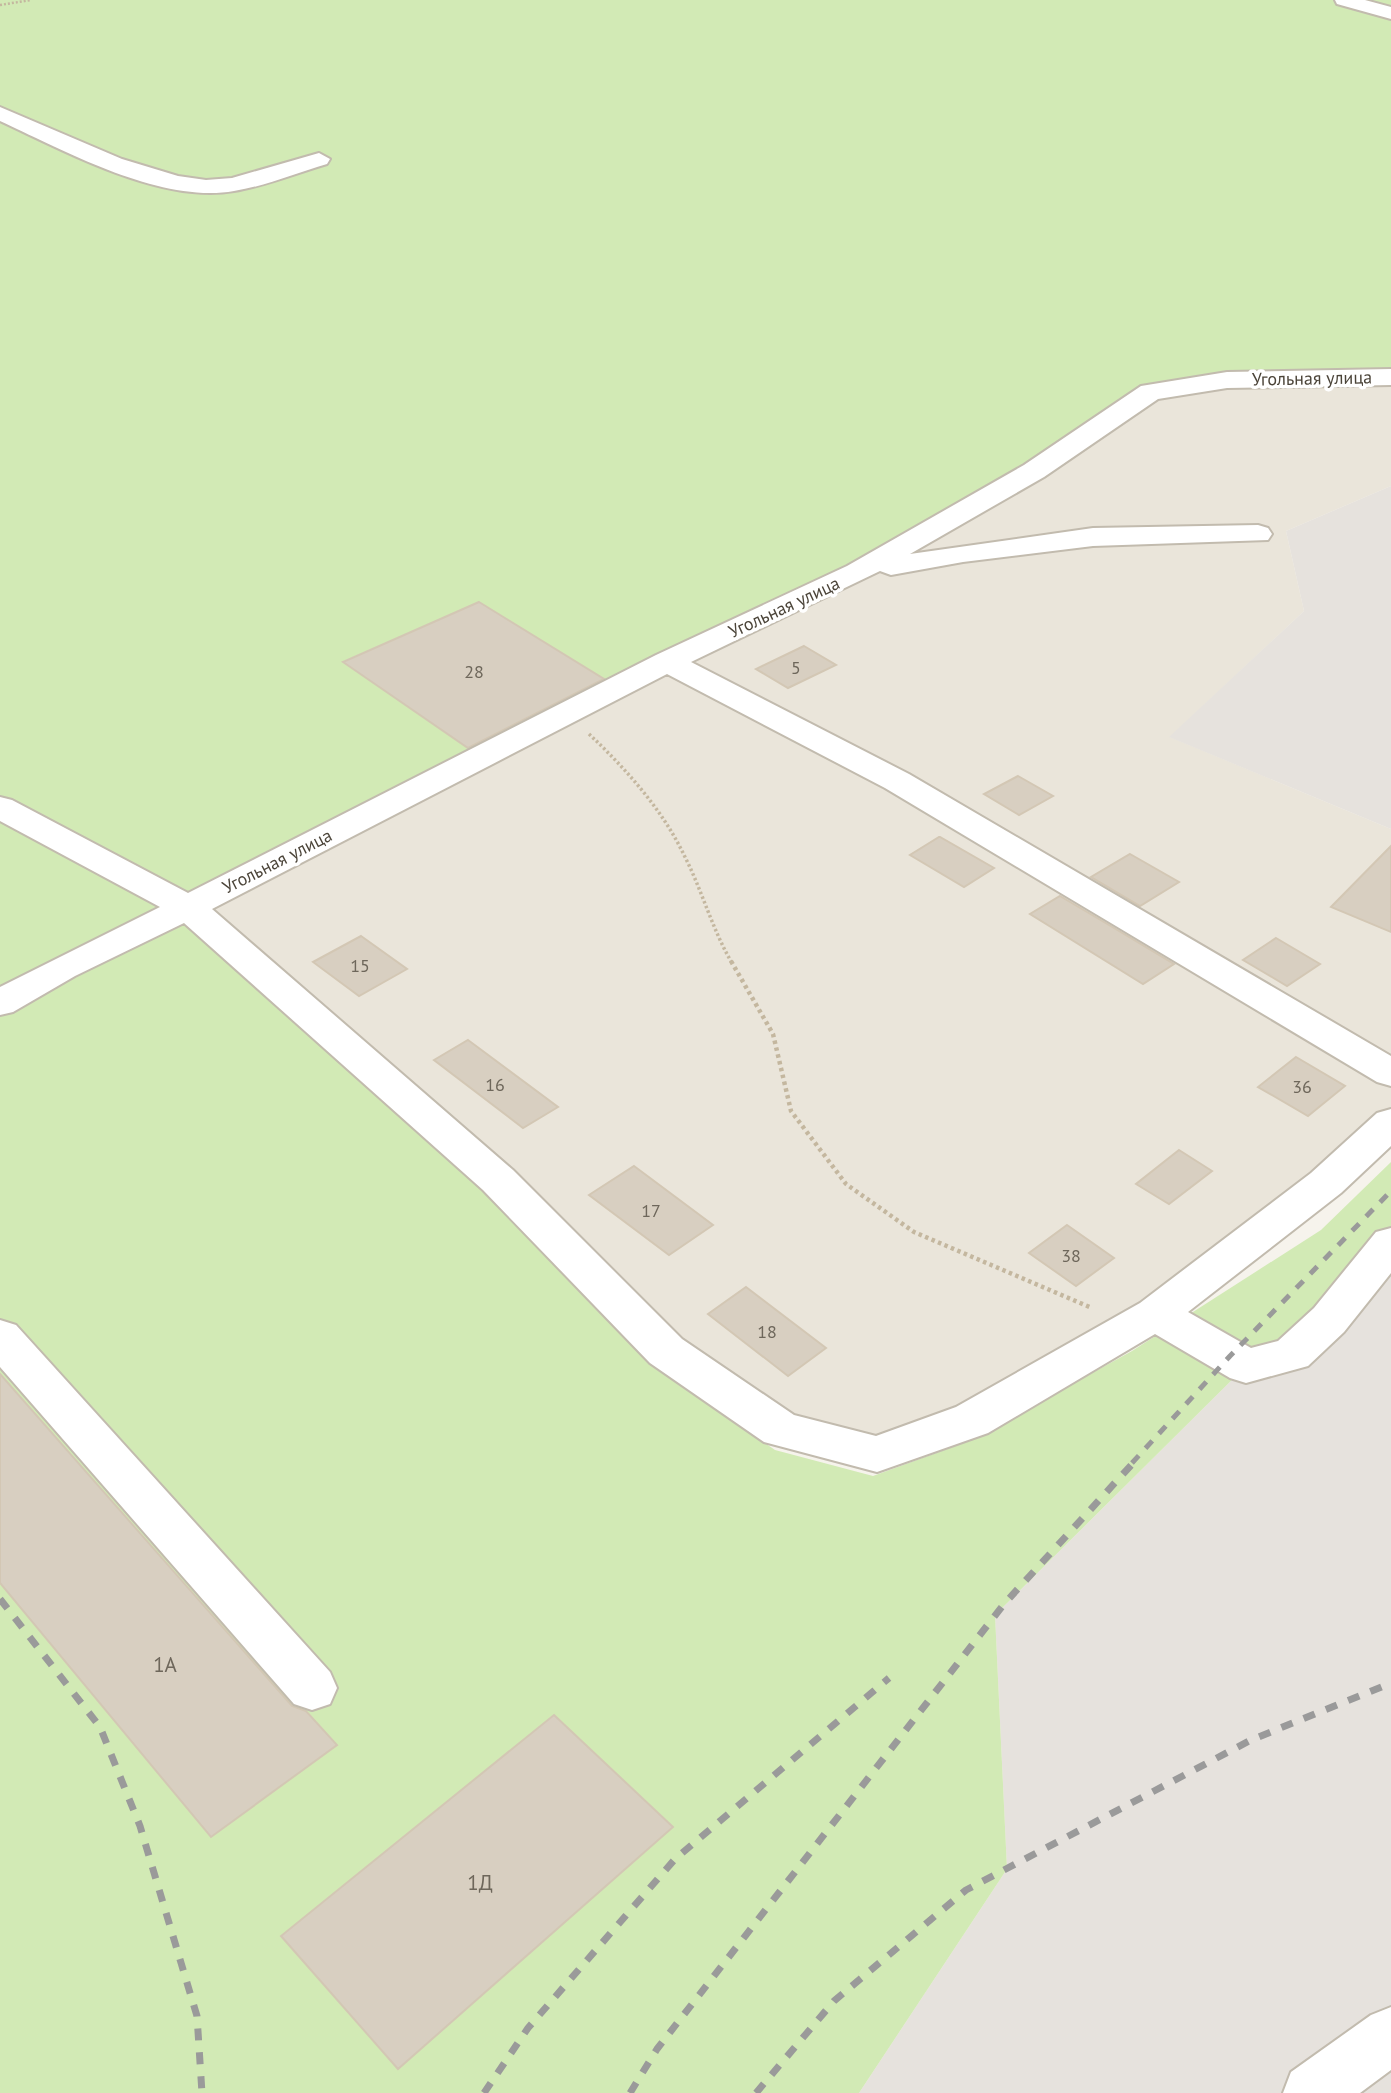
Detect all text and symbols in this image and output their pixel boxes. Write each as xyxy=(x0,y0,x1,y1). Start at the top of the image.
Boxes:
street label: Угольная улица xyxy=(1252,365,1372,391)
street label: Угольная улица xyxy=(725,571,843,643)
house number: 5 xyxy=(791,656,801,679)
house number: 28 xyxy=(464,660,484,683)
street label: Угольная улица xyxy=(218,823,336,899)
house number: 15 xyxy=(350,954,370,977)
house number: 16 xyxy=(485,1073,505,1096)
house number: 36 xyxy=(1292,1075,1312,1098)
house number: 17 xyxy=(641,1199,661,1222)
house number: 38 xyxy=(1061,1244,1081,1267)
house number: 18 xyxy=(757,1320,777,1343)
house number: 1А xyxy=(153,1651,178,1678)
house number: 1Д xyxy=(467,1869,493,1896)

